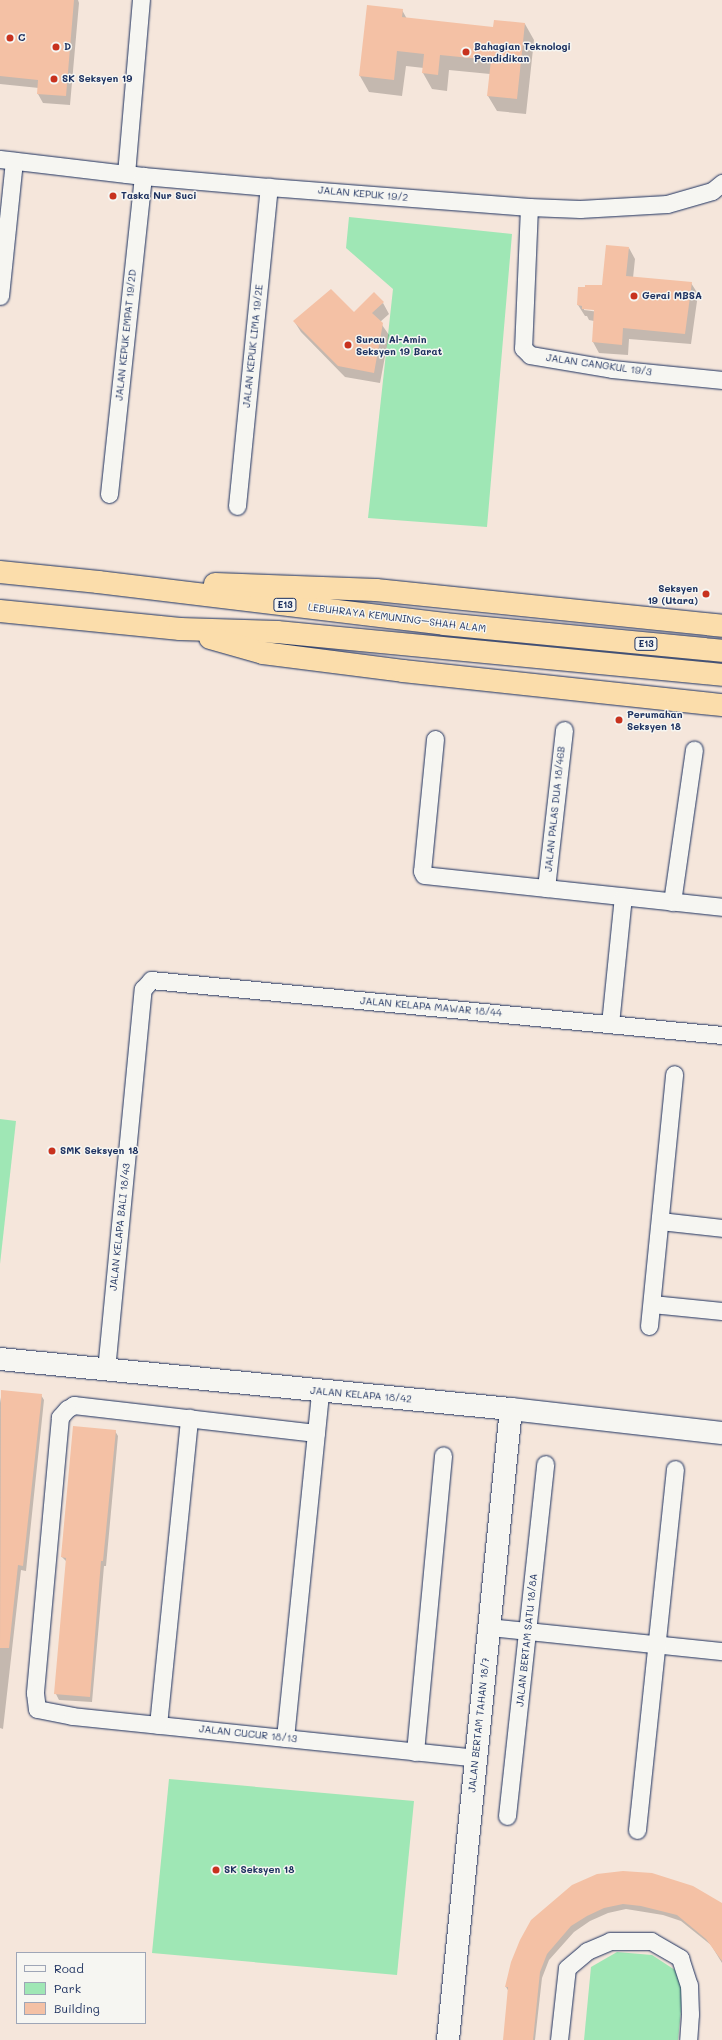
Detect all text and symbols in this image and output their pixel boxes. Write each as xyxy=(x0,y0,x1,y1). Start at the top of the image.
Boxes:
place label: C xyxy=(18,32,25,44)
marker: C xyxy=(5,33,15,43)
place label: Bahagian Teknologi Pendidikan xyxy=(474,40,571,64)
place label: D xyxy=(64,41,71,53)
marker: D xyxy=(51,42,61,52)
marker: Bahagian Teknologi Pendidikan xyxy=(461,47,471,57)
place label: SK Seksyen 19 xyxy=(62,73,132,85)
marker: SK Seksyen 19 xyxy=(49,74,59,84)
street label: JALAN KEPUK 19/2 xyxy=(318,184,408,204)
place label: Taska Nur Suci xyxy=(121,190,197,202)
marker: Taska Nur Suci xyxy=(108,191,118,201)
street label: JALAN KEPUK EMPAT 19/2D xyxy=(113,269,139,401)
street label: JALAN KEPUK LIMA 19/2E xyxy=(241,284,265,408)
place label: Gerai MBSA xyxy=(642,290,702,302)
marker: Gerai MBSA xyxy=(629,291,639,301)
place label: Surau Al-Amin Seksyen 19 Barat xyxy=(356,333,442,356)
marker: Surau Al-Amin Seksyen 19 Barat xyxy=(343,340,353,350)
street label: JALAN CANGKUL 19/3 xyxy=(545,352,653,378)
place label: Seksyen 19 (Utara) xyxy=(647,582,698,606)
marker: Seksyen 19 (Utara) xyxy=(701,589,711,599)
road number: E13 xyxy=(273,598,297,612)
street label: LEBUHRAYA KEMUNING–SHAH ALAM xyxy=(307,601,487,635)
road number: E13 xyxy=(634,637,658,651)
place label: Perumahan Seksyen 18 xyxy=(627,708,682,732)
marker: Perumahan Seksyen 18 xyxy=(614,715,624,725)
street label: JALAN PALAS DUA 18/46B xyxy=(542,746,568,872)
street label: JALAN KELAPA MAWAR 18/44 xyxy=(360,995,502,1019)
place label: SMK Seksyen 18 xyxy=(60,1145,139,1157)
marker: SMK Seksyen 18 xyxy=(47,1146,57,1156)
street label: JALAN KELAPA BALI 18/43 xyxy=(107,1163,133,1291)
street label: JALAN KELAPA 18/42 xyxy=(310,1385,412,1405)
street label: JALAN BERTAM SATU 18/8A xyxy=(514,1573,540,1707)
street label: JALAN BERTAM TAHAN 18/7 xyxy=(466,1657,492,1793)
street label: JALAN CUCUR 18/13 xyxy=(198,1723,298,1745)
place label: SK Seksyen 18 xyxy=(224,1864,294,1876)
marker: SK Seksyen 18 xyxy=(211,1865,221,1875)
legend xyxy=(16,1952,146,2024)
text: Road xyxy=(54,1960,84,1976)
text: Park xyxy=(54,1980,81,1996)
text: Building xyxy=(54,2000,100,2016)

